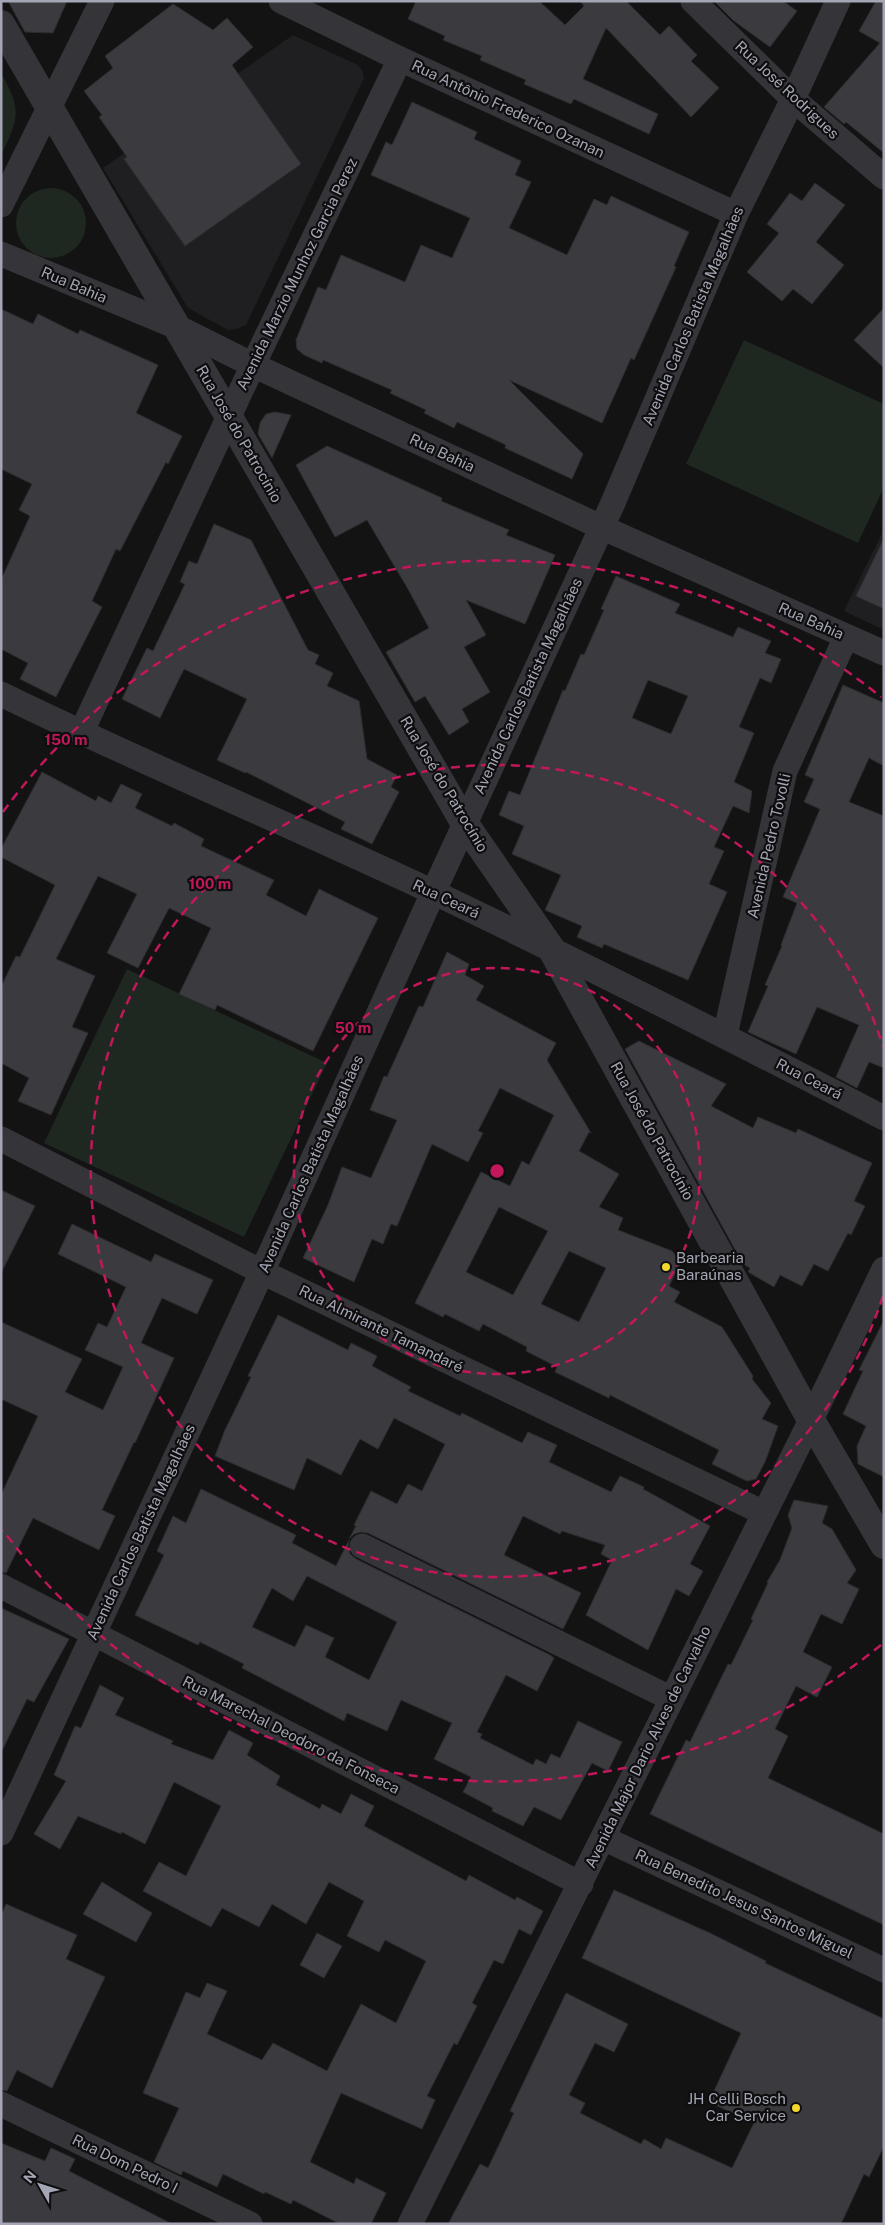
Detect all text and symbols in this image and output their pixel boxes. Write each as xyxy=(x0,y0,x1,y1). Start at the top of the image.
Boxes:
street label: Rua José Rodrigues xyxy=(732,37,843,142)
street label: Rua Antônio Frederico Ozanan xyxy=(409,56,607,161)
street label: Avenida Marzio Munhoz Garcia Perez xyxy=(233,155,360,392)
street label: Avenida Carlos Batista Magalhães xyxy=(639,204,747,428)
street label: Rua Bahia xyxy=(39,263,110,306)
street label: Rua José do Patrocínio xyxy=(193,362,286,505)
street label: Rua Bahia xyxy=(407,430,477,475)
street label: Avenida Carlos Batista Magalhães xyxy=(470,575,585,796)
street label: Rua Bahia xyxy=(776,599,846,642)
street label: Rua José do Patrocínio xyxy=(397,713,492,855)
text: 150 m xyxy=(44,731,88,748)
street label: Avenida Pedro Tovolli xyxy=(744,772,793,920)
text: 100 m xyxy=(189,875,231,892)
street label: Rua Ceará xyxy=(410,876,482,921)
text: 50 m xyxy=(335,1019,371,1036)
street label: Avenida Carlos Batista Magalhães xyxy=(255,1052,366,1275)
street label: Rua Ceará xyxy=(773,1055,845,1102)
street label: Rua José do Patrocínio xyxy=(607,1059,698,1203)
centre of rings xyxy=(488,1162,506,1180)
place label: Barbearia Baraúnas xyxy=(676,1249,744,1283)
marker: Barbearia Baraúnas xyxy=(660,1261,672,1273)
street label: Rua Almirante Tamandaré xyxy=(297,1281,466,1376)
street label: Avenida Carlos Batista Magalhães xyxy=(83,1421,198,1642)
street label: Avenida Major Dario Alves de Carvalho xyxy=(581,1623,714,1871)
street label: Rua Marechal Deodoro da Fonseca xyxy=(180,1672,402,1797)
street label: Rua Benedito Jesus Santos Miguel xyxy=(633,1845,856,1962)
place label: JH Celli Bosch Car Service xyxy=(687,2090,786,2124)
marker: JH Celli Bosch Car Service xyxy=(790,2102,802,2114)
street label: Rua Dom Pedro I xyxy=(70,2131,181,2196)
north arrow xyxy=(15,2160,65,2210)
text: N xyxy=(20,2168,40,2186)

